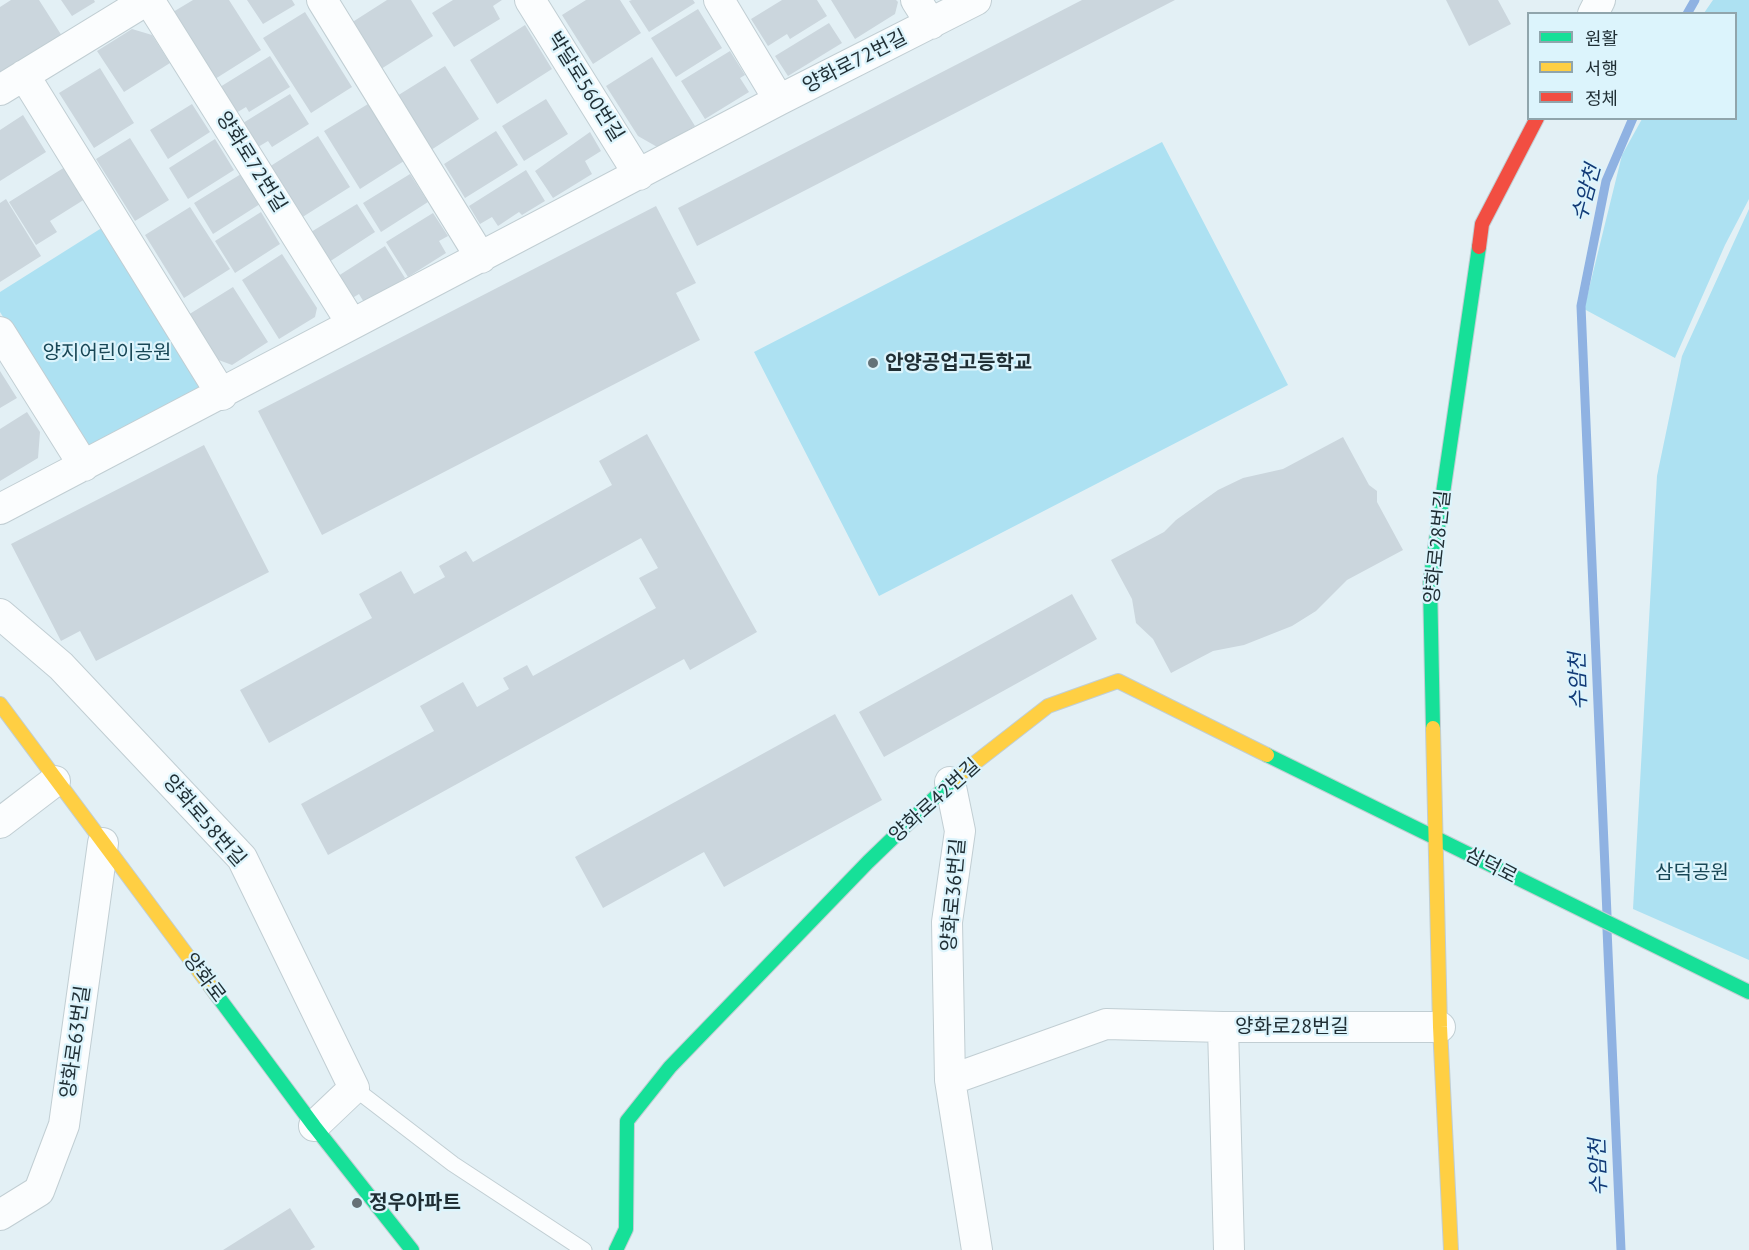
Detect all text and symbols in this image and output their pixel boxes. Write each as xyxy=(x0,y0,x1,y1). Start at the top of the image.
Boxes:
legend xyxy=(1527,12,1737,120)
street label: 양화로72번길 xyxy=(799,25,911,99)
text: 원활 xyxy=(1585,27,1618,50)
street label: 박달로560번길 xyxy=(542,28,628,146)
text: 서행 xyxy=(1585,57,1618,80)
text: 정체 xyxy=(1585,87,1618,110)
street label: 양화로72번길 xyxy=(211,107,291,217)
water label: 수암천 xyxy=(1567,162,1607,224)
park label: 양지어린이공원 xyxy=(43,341,171,365)
place label: 안양공업고등학교 xyxy=(885,351,1032,375)
marker: 안양공업고등학교 xyxy=(866,356,880,370)
street label: 양화로28번길 xyxy=(1420,489,1456,605)
water label: 수암천 xyxy=(1565,652,1593,710)
street label: 양화로42번길 xyxy=(885,754,985,848)
street label: 양화로58번길 xyxy=(158,770,250,872)
street label: 양화로36번길 xyxy=(937,837,971,953)
street label: 삼덕로 xyxy=(1461,843,1521,889)
park label: 삼덕공원 xyxy=(1655,861,1729,885)
street label: 양화로 xyxy=(178,949,230,1007)
street label: 양화로63번길 xyxy=(56,984,96,1100)
street label: 양화로28번길 xyxy=(1235,1015,1349,1039)
water label: 수암천 xyxy=(1585,1138,1613,1196)
place label: 정우아파트 xyxy=(369,1191,461,1215)
marker: 정우아파트 xyxy=(350,1196,364,1210)

